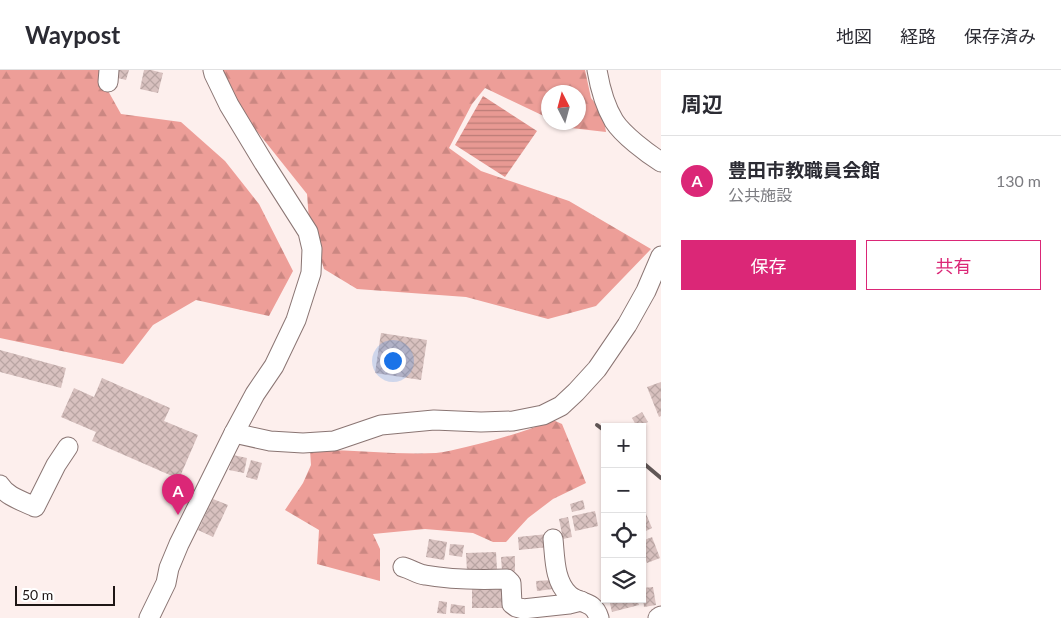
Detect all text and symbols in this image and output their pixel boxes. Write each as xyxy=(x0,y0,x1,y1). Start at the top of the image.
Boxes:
text: Waypost xyxy=(25,20,120,49)
text: 地図 xyxy=(836,25,872,47)
text: 経路 xyxy=(900,25,936,47)
text: 保存済み xyxy=(964,25,1036,47)
north arrow xyxy=(541,85,586,130)
text: 周辺 xyxy=(681,91,723,116)
text: 豊田市教職員会館 xyxy=(728,158,880,181)
text: A xyxy=(691,171,703,190)
text: 130 m xyxy=(996,171,1041,190)
text: 公共施設 xyxy=(728,185,792,204)
button: 保存 xyxy=(681,240,856,290)
button: 共有 xyxy=(866,240,1041,290)
your location xyxy=(380,348,406,374)
map controls xyxy=(601,423,646,603)
button: + xyxy=(601,423,646,468)
button: − xyxy=(601,468,646,513)
pin: A xyxy=(162,474,194,515)
button: locate xyxy=(601,513,646,558)
button: layers xyxy=(601,558,646,603)
scale bar xyxy=(15,583,115,606)
text: 50 m xyxy=(22,586,53,603)

